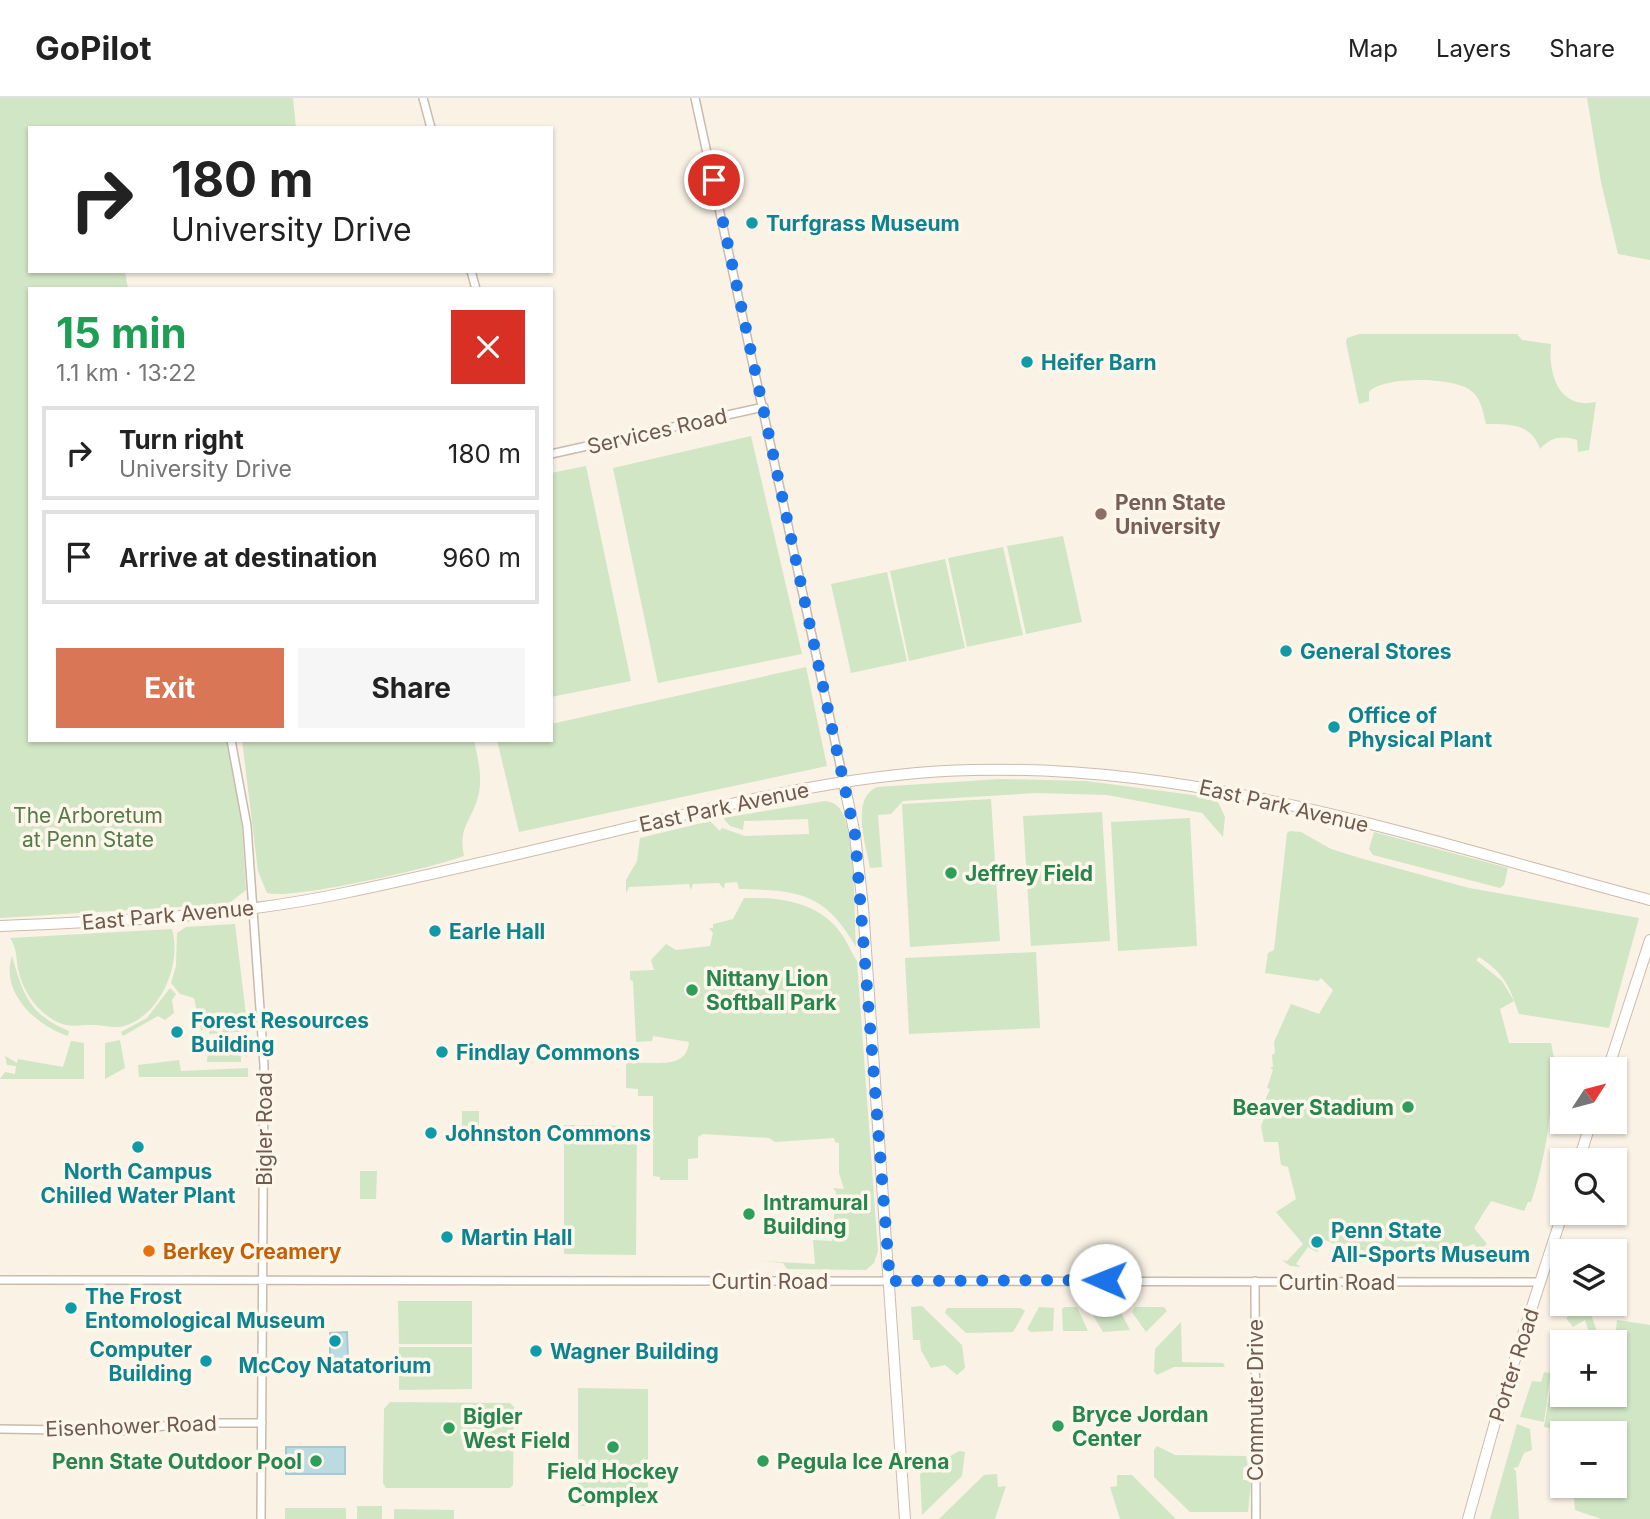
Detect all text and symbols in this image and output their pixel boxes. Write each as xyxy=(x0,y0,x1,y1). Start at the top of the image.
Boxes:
text: GoPilot xyxy=(35,28,152,68)
text: Map xyxy=(1348,34,1398,63)
text: Layers xyxy=(1436,34,1511,63)
text: Share xyxy=(1549,34,1615,63)
text: 180 m xyxy=(171,150,313,209)
pin xyxy=(684,150,744,210)
icon: right xyxy=(56,154,147,245)
icon: arrive xyxy=(695,161,733,199)
text: University Drive xyxy=(171,210,412,249)
place label: Turfgrass Museum xyxy=(766,211,960,236)
marker: Turfgrass Museum xyxy=(744,215,760,231)
text: 15 min xyxy=(56,307,187,358)
button: close xyxy=(451,310,525,384)
place label: Heifer Barn xyxy=(1041,350,1157,375)
marker: Heifer Barn xyxy=(1019,354,1035,370)
text: 1.1 km · 13:22 xyxy=(56,359,196,387)
street label: Services Road xyxy=(585,403,729,459)
text: Turn right xyxy=(119,424,244,455)
icon: right xyxy=(60,434,98,472)
text: 180 m xyxy=(448,438,521,469)
text: University Drive xyxy=(119,455,292,483)
place label: Penn State University xyxy=(1115,490,1226,539)
marker: Penn State University xyxy=(1093,506,1109,522)
icon: arrive xyxy=(60,538,98,576)
text: Arrive at destination xyxy=(119,542,378,573)
text: 960 m xyxy=(442,542,521,573)
place label: General Stores xyxy=(1300,639,1451,664)
marker: General Stores xyxy=(1278,643,1294,659)
button: Exit xyxy=(56,648,284,728)
button: Share xyxy=(298,648,525,728)
place label: Office of Physical Plant xyxy=(1348,703,1492,752)
marker: Office of Physical Plant xyxy=(1326,719,1342,735)
street label: East Park Avenue xyxy=(1197,774,1371,838)
street label: East Park Avenue xyxy=(637,777,811,837)
park label: The Arboretum at Penn State xyxy=(13,803,163,852)
place label: Jeffrey Field xyxy=(965,861,1093,886)
marker: Jeffrey Field xyxy=(943,865,959,881)
street label: East Park Avenue xyxy=(81,895,255,935)
place label: Earle Hall xyxy=(449,919,545,944)
marker: Earle Hall xyxy=(427,923,443,939)
place label: Nittany Lion Softball Park xyxy=(706,966,837,1015)
marker: Nittany Lion Softball Park xyxy=(684,982,700,998)
place label: Forest Resources Building xyxy=(191,1008,369,1057)
marker: Forest Resources Building xyxy=(169,1024,185,1040)
place label: Findlay Commons xyxy=(456,1040,640,1065)
marker: Findlay Commons xyxy=(434,1044,450,1060)
north arrow xyxy=(1550,1057,1628,1134)
map controls xyxy=(1550,1057,1627,1498)
street label: Bigler Road xyxy=(252,1072,277,1186)
place label: Beaver Stadium xyxy=(1232,1095,1394,1120)
marker: Beaver Stadium xyxy=(1400,1099,1416,1115)
place label: Johnston Commons xyxy=(445,1121,651,1146)
marker: Johnston Commons xyxy=(423,1125,439,1141)
marker: North Campus Chilled Water Plant xyxy=(130,1139,146,1155)
button: search xyxy=(1550,1148,1627,1225)
place label: North Campus Chilled Water Plant xyxy=(41,1159,236,1208)
place label: Intramural Building xyxy=(763,1190,869,1239)
marker: Intramural Building xyxy=(741,1206,757,1222)
place label: Penn State All-Sports Museum xyxy=(1331,1218,1530,1267)
place label: Martin Hall xyxy=(461,1225,572,1250)
marker: Martin Hall xyxy=(439,1229,455,1245)
marker: Penn State All-Sports Museum xyxy=(1309,1234,1325,1250)
place label: Berkey Creamery xyxy=(163,1239,342,1264)
button: layers xyxy=(1550,1239,1627,1316)
marker: Berkey Creamery xyxy=(141,1243,157,1259)
position arrow xyxy=(1068,1243,1142,1317)
street label: Curtin Road xyxy=(712,1269,828,1294)
street label: Curtin Road xyxy=(1279,1270,1395,1295)
place label: The Frost Entomological Museum xyxy=(85,1284,325,1333)
marker: The Frost Entomological Museum xyxy=(63,1300,79,1316)
street label: Porter Road xyxy=(1484,1305,1544,1425)
street label: Commuter Drive xyxy=(1243,1319,1268,1481)
button: + xyxy=(1550,1330,1627,1407)
marker: McCoy Natatorium xyxy=(327,1333,343,1349)
place label: Computer Building xyxy=(90,1337,192,1386)
place label: Wagner Building xyxy=(550,1339,719,1364)
marker: Wagner Building xyxy=(528,1343,544,1359)
marker: Computer Building xyxy=(198,1353,214,1369)
place label: McCoy Natatorium xyxy=(239,1353,431,1378)
place label: Bryce Jordan Center xyxy=(1072,1402,1209,1451)
place label: Bigler West Field xyxy=(463,1404,570,1453)
street label: Eisenhower Road xyxy=(45,1411,217,1441)
marker: Bryce Jordan Center xyxy=(1050,1418,1066,1434)
marker: Bigler West Field xyxy=(441,1420,457,1436)
button: − xyxy=(1550,1421,1627,1498)
marker: Field Hockey Complex xyxy=(605,1439,621,1455)
place label: Penn State Outdoor Pool xyxy=(52,1449,302,1474)
place label: Pegula Ice Arena xyxy=(777,1449,949,1474)
marker: Penn State Outdoor Pool xyxy=(308,1453,324,1469)
marker: Pegula Ice Arena xyxy=(755,1453,771,1469)
place label: Field Hockey Complex xyxy=(547,1459,679,1508)

